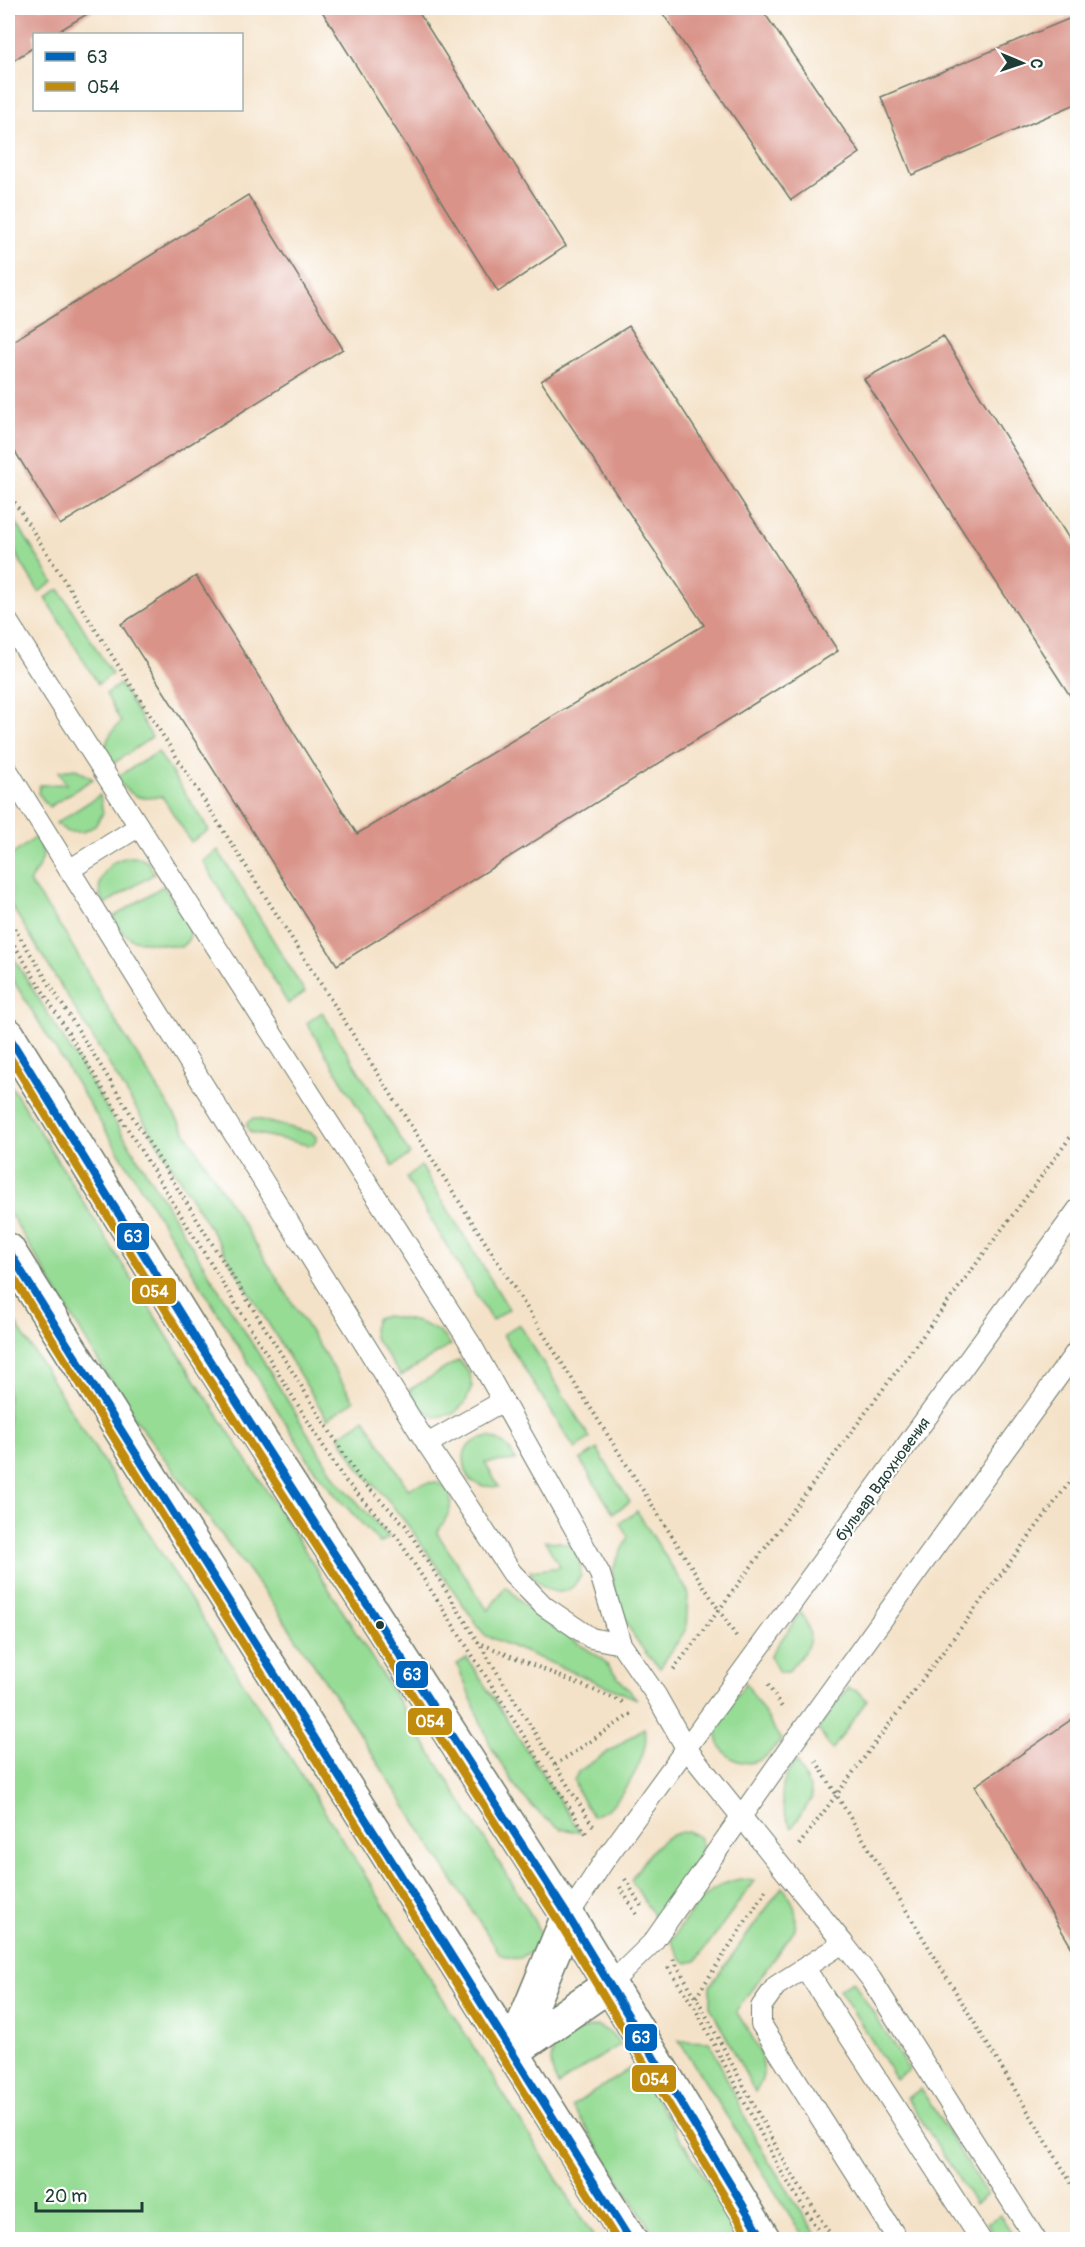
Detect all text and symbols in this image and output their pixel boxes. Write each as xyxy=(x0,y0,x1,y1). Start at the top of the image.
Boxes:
legend xyxy=(33,33,243,111)
north arrow xyxy=(992,33,1052,93)
text: 63 xyxy=(87,46,108,69)
text: С xyxy=(1026,58,1046,69)
text: 054 xyxy=(87,76,120,99)
line badge: 63 xyxy=(116,1222,150,1251)
text: 63 xyxy=(124,1227,142,1247)
line badge: 054 xyxy=(131,1277,177,1305)
text: 054 xyxy=(140,1282,169,1302)
street label: бульвар Вдохновения xyxy=(831,1414,934,1545)
unlabelled marker xyxy=(374,1619,386,1631)
line badge: 63 xyxy=(395,1660,429,1689)
text: 63 xyxy=(403,1665,421,1685)
line badge: 054 xyxy=(407,1707,453,1736)
text: 054 xyxy=(416,1712,445,1732)
line badge: 63 xyxy=(624,2023,658,2052)
text: 63 xyxy=(632,2028,650,2048)
line badge: 054 xyxy=(631,2064,677,2093)
text: 054 xyxy=(640,2070,669,2090)
scale bar xyxy=(36,2175,142,2213)
text: 20 m xyxy=(45,2185,87,2208)

